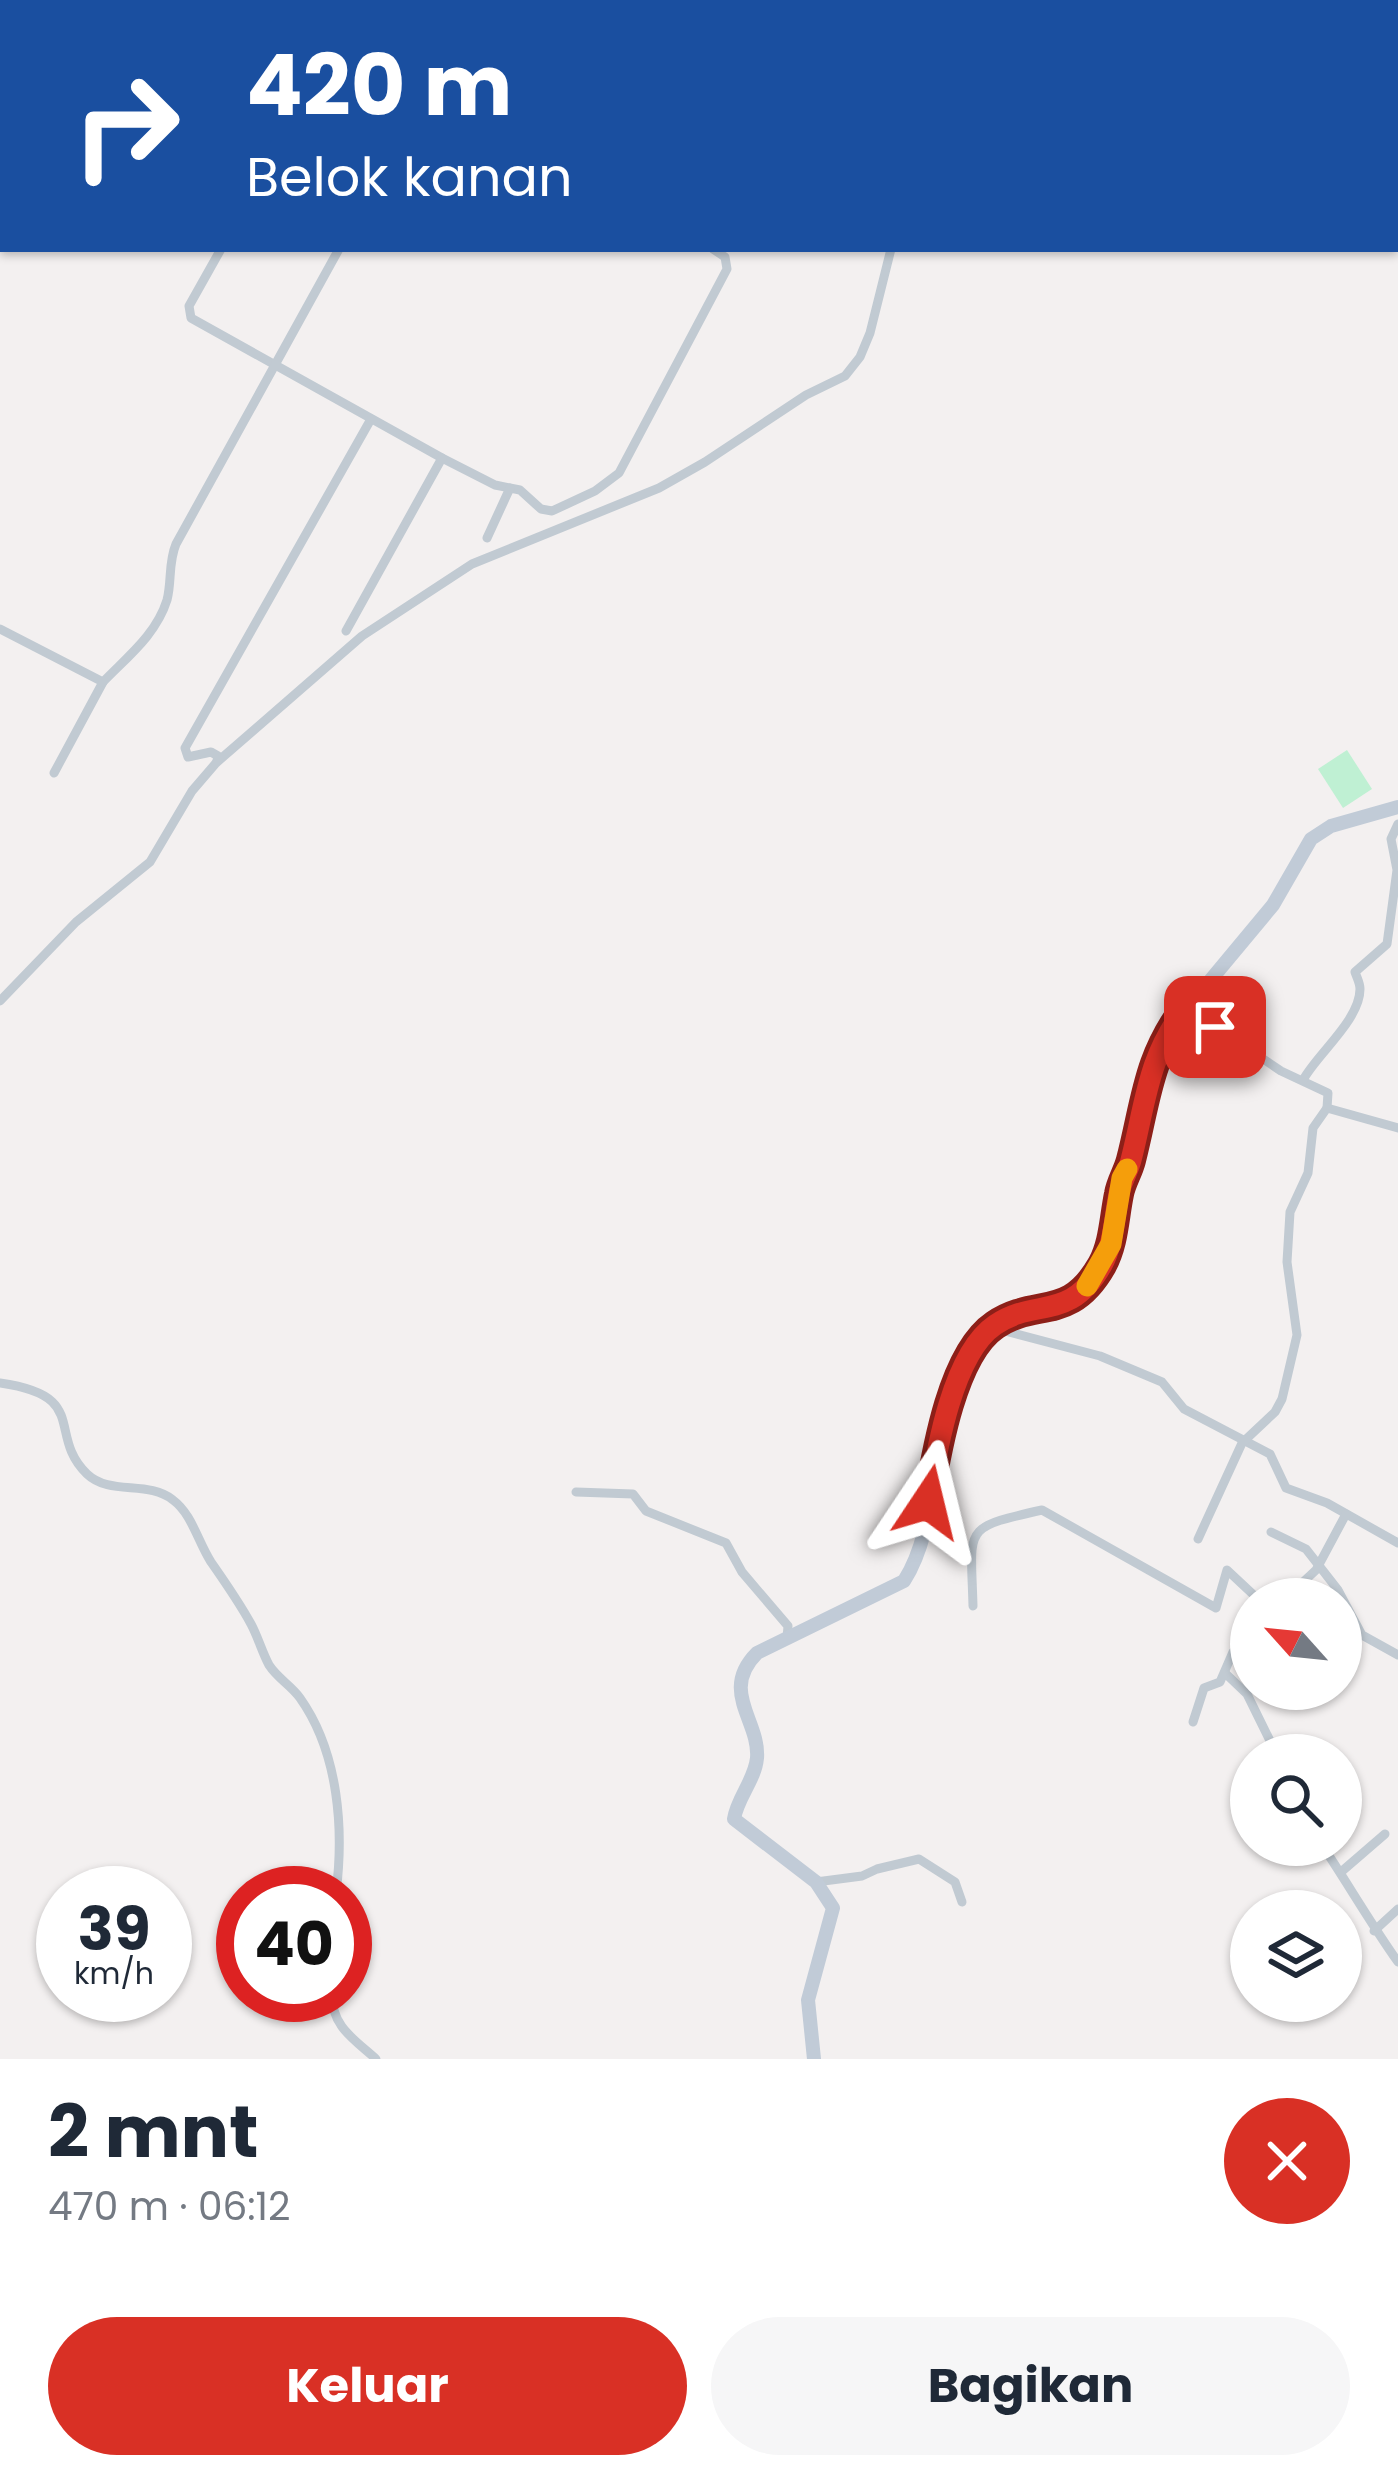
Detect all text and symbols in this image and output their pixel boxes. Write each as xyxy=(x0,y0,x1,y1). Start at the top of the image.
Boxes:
text: 420 m xyxy=(246,27,512,144)
icon: right xyxy=(48,48,204,204)
text: Belok kanan xyxy=(246,139,573,215)
pin xyxy=(1164,976,1266,1078)
icon: arrive xyxy=(1182,994,1248,1060)
position arrow xyxy=(865,1439,991,1565)
north arrow xyxy=(1230,1578,1362,1710)
map controls xyxy=(1230,1578,1362,2022)
button: search xyxy=(1230,1734,1362,1866)
speed limit sign: 40 xyxy=(216,1866,372,2022)
text: 39 xyxy=(77,1887,151,1971)
button: layers xyxy=(1230,1890,1362,2022)
text: km/h xyxy=(74,1952,154,1995)
text: 2 mnt xyxy=(48,2081,258,2182)
button: close xyxy=(1224,2098,1350,2224)
text: 470 m · 06:12 xyxy=(48,2179,290,2234)
button: Keluar xyxy=(48,2317,687,2455)
button: Bagikan xyxy=(711,2317,1350,2455)

